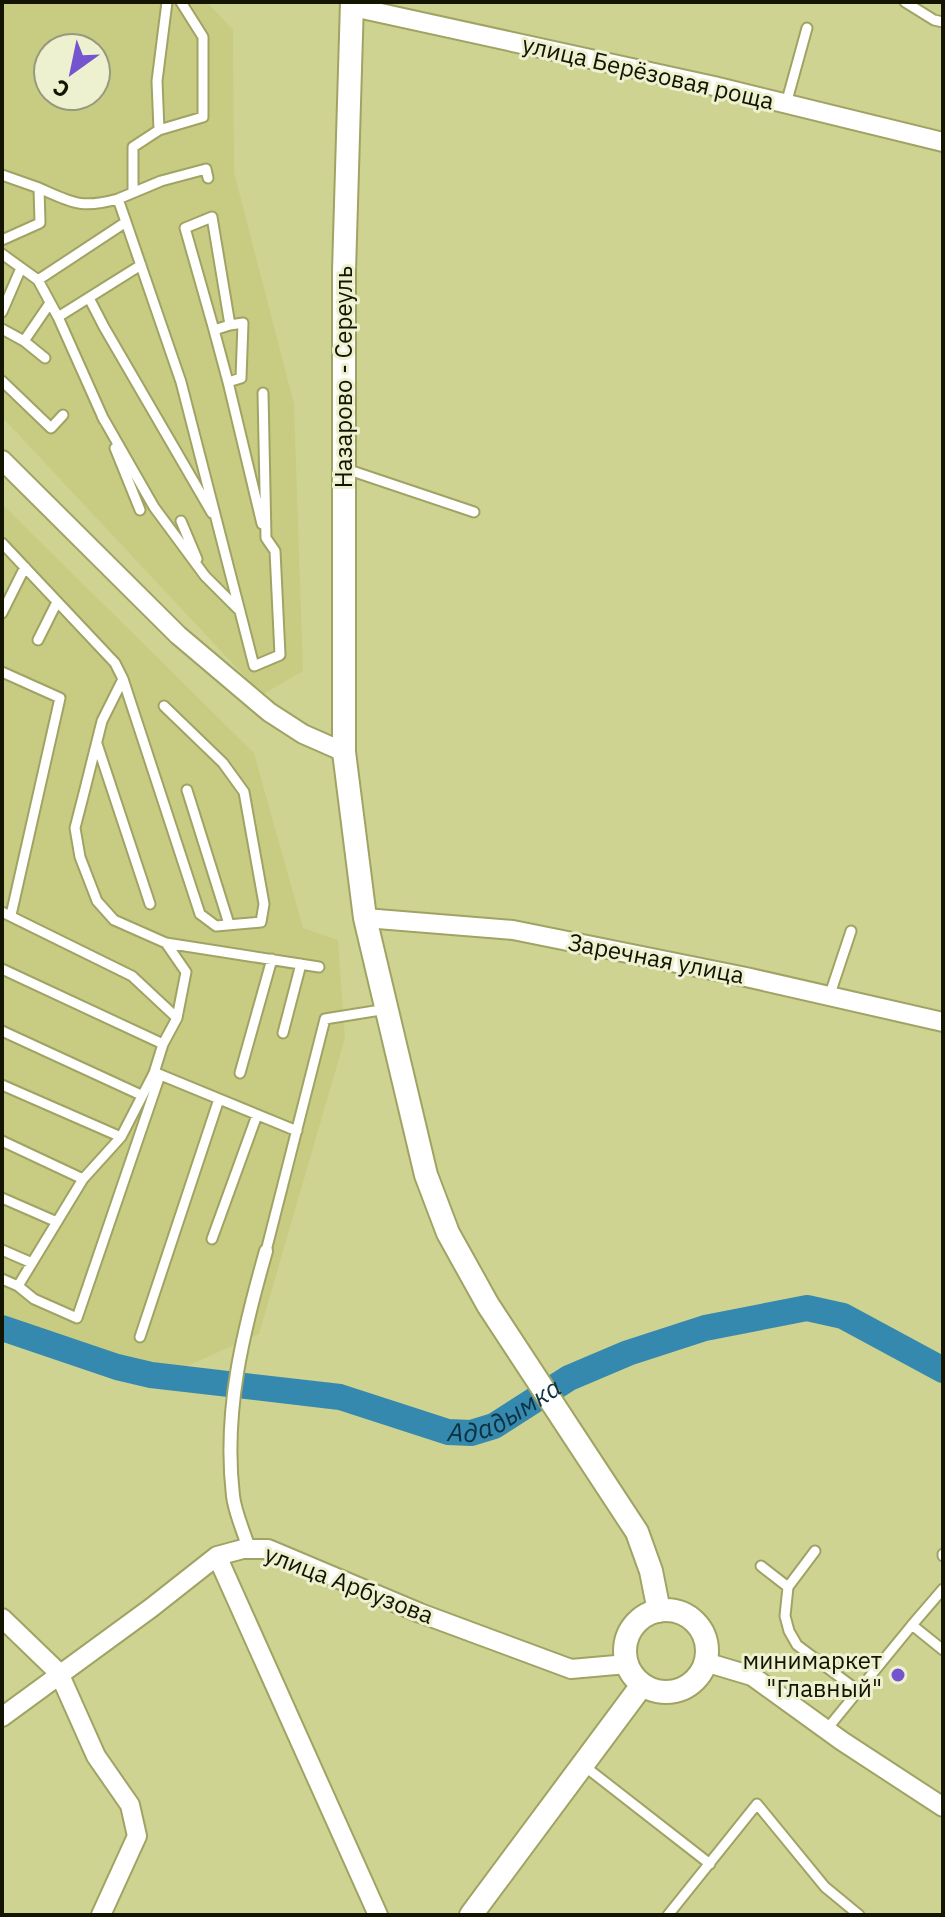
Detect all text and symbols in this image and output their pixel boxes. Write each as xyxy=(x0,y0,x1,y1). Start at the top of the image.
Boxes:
street label: улица Берёзовая роща xyxy=(519,27,778,117)
north arrow xyxy=(32,32,112,112)
text: С xyxy=(47,73,75,105)
street label: Назарово - Сереуль xyxy=(327,266,359,488)
street label: Заречная улица xyxy=(565,925,747,991)
water label: Ададымка xyxy=(446,1369,567,1449)
street label: улица Арбузова xyxy=(260,1537,439,1631)
place label: минимаркет "Главный" xyxy=(743,1644,882,1704)
marker: минимаркет "Главный" xyxy=(889,1666,907,1684)

